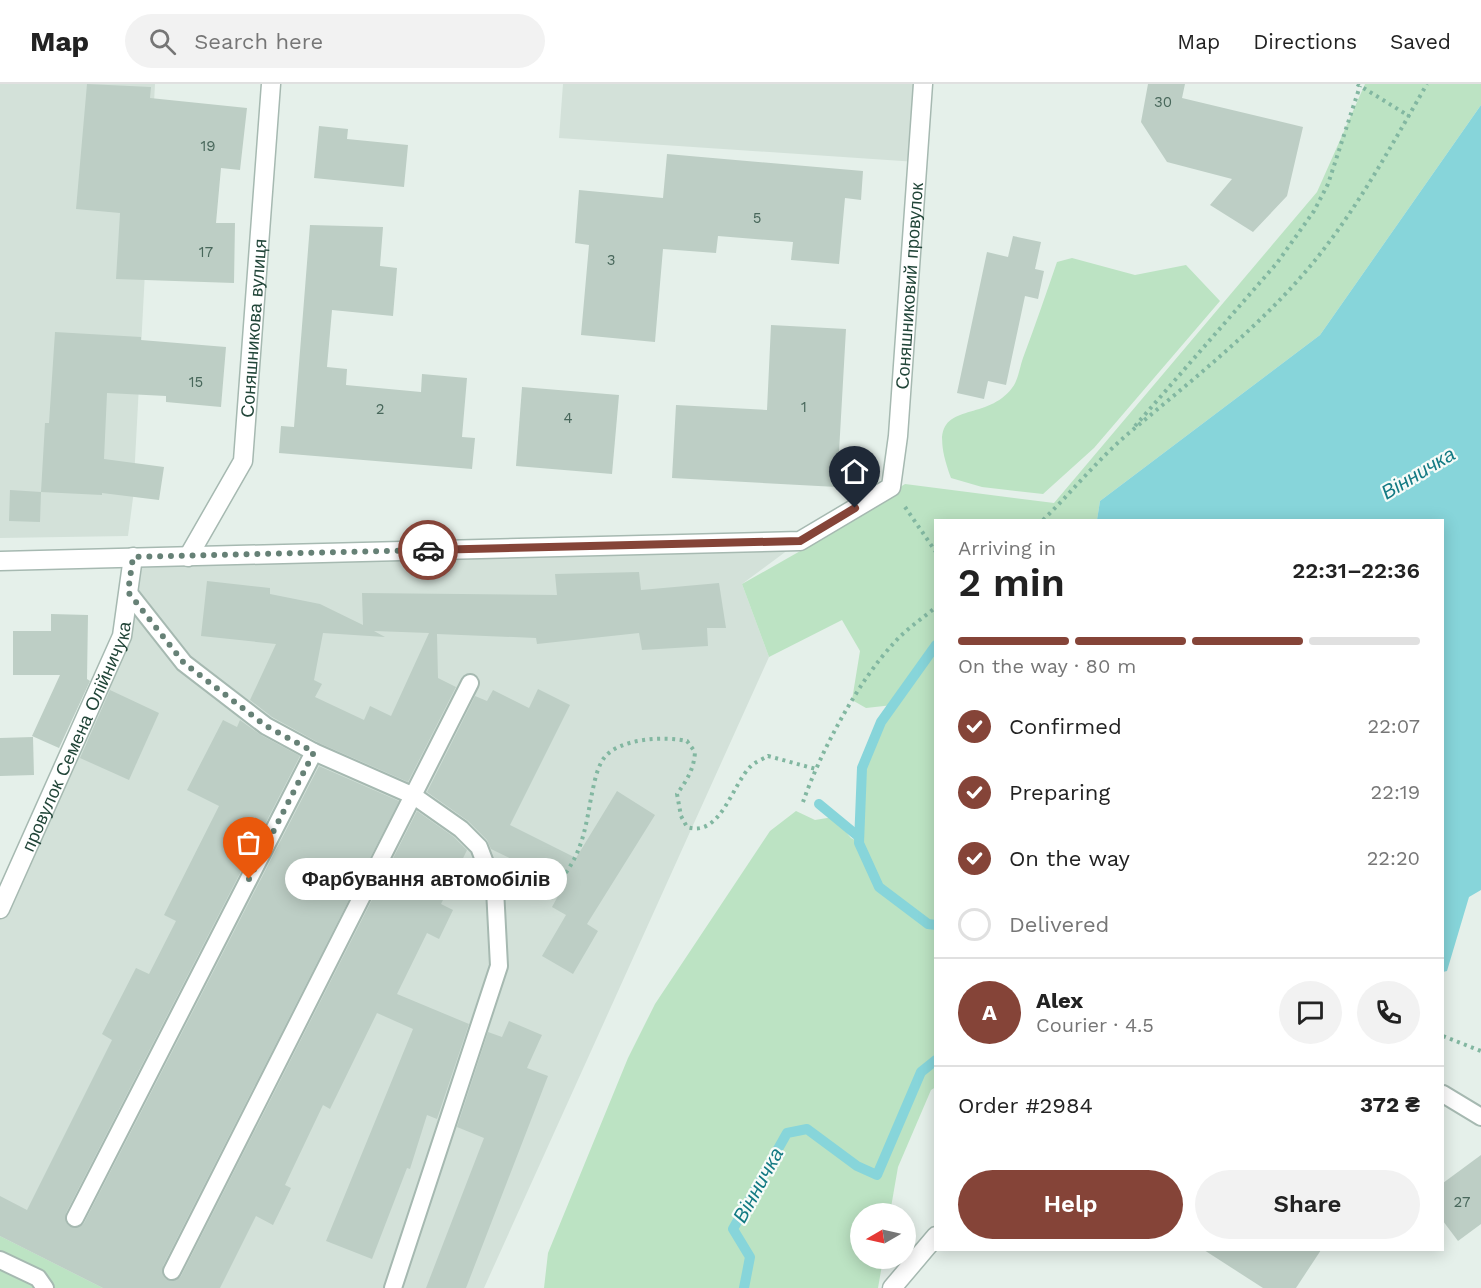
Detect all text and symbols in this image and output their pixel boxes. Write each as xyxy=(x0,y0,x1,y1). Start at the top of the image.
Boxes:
search box xyxy=(125,14,545,68)
text: Map xyxy=(30,25,89,58)
icon: search xyxy=(146,25,179,58)
text: Search here xyxy=(194,29,323,54)
text: Map xyxy=(1177,29,1220,54)
text: Directions xyxy=(1253,29,1357,54)
text: Saved xyxy=(1390,29,1451,54)
house number: 30 xyxy=(1154,93,1172,111)
house number: 19 xyxy=(200,137,216,155)
street label: Соняшниковий провулок xyxy=(891,182,926,390)
house number: 5 xyxy=(753,209,761,227)
street label: Соняшникова вулиця xyxy=(236,238,270,418)
house number: 17 xyxy=(199,243,213,261)
house number: 3 xyxy=(607,251,615,269)
house number: 15 xyxy=(189,373,203,391)
house number: 1 xyxy=(801,398,807,416)
house number: 2 xyxy=(376,400,384,418)
house number: 4 xyxy=(563,409,573,427)
water label: Вінничка xyxy=(1377,442,1459,504)
pin xyxy=(829,446,880,508)
icon: home xyxy=(838,455,871,488)
courier xyxy=(398,520,458,580)
icon: car xyxy=(412,534,445,567)
text: Arriving in xyxy=(958,536,1056,560)
text: 22:31–22:36 xyxy=(1292,558,1420,583)
text: 2 min xyxy=(958,560,1065,605)
street label: провулок Семена Олійничука xyxy=(17,619,135,854)
text: On the way · 80 m xyxy=(958,654,1136,678)
icon: check xyxy=(958,710,991,743)
text: Confirmed xyxy=(1009,714,1122,739)
text: 22:07 xyxy=(1368,714,1420,738)
icon: check xyxy=(958,776,991,809)
text: Preparing xyxy=(1009,780,1110,805)
text: 22:19 xyxy=(1371,780,1420,804)
pin xyxy=(223,817,274,879)
icon: bag xyxy=(232,826,265,859)
icon: check xyxy=(958,842,991,875)
text: On the way xyxy=(1009,846,1130,871)
text: 22:20 xyxy=(1367,846,1420,870)
callout: Фарбування автомобілів xyxy=(285,858,567,900)
text: Фарбування автомобілів xyxy=(302,867,550,891)
text: Delivered xyxy=(1009,912,1109,937)
button: chat xyxy=(1279,981,1342,1044)
button: phone xyxy=(1357,981,1420,1044)
text: Alex xyxy=(1036,988,1083,1013)
text: A xyxy=(982,1000,997,1025)
text: Courier · 4.5 xyxy=(1036,1013,1154,1037)
text: 372 ₴ xyxy=(1360,1092,1420,1117)
text: Order #2984 xyxy=(958,1093,1093,1118)
water label: Вінничка xyxy=(728,1143,788,1227)
button: Help xyxy=(958,1170,1183,1239)
button: Share xyxy=(1195,1170,1420,1239)
house number: 27 xyxy=(1454,1193,1470,1211)
north arrow xyxy=(850,1203,916,1269)
map controls xyxy=(850,1203,916,1269)

